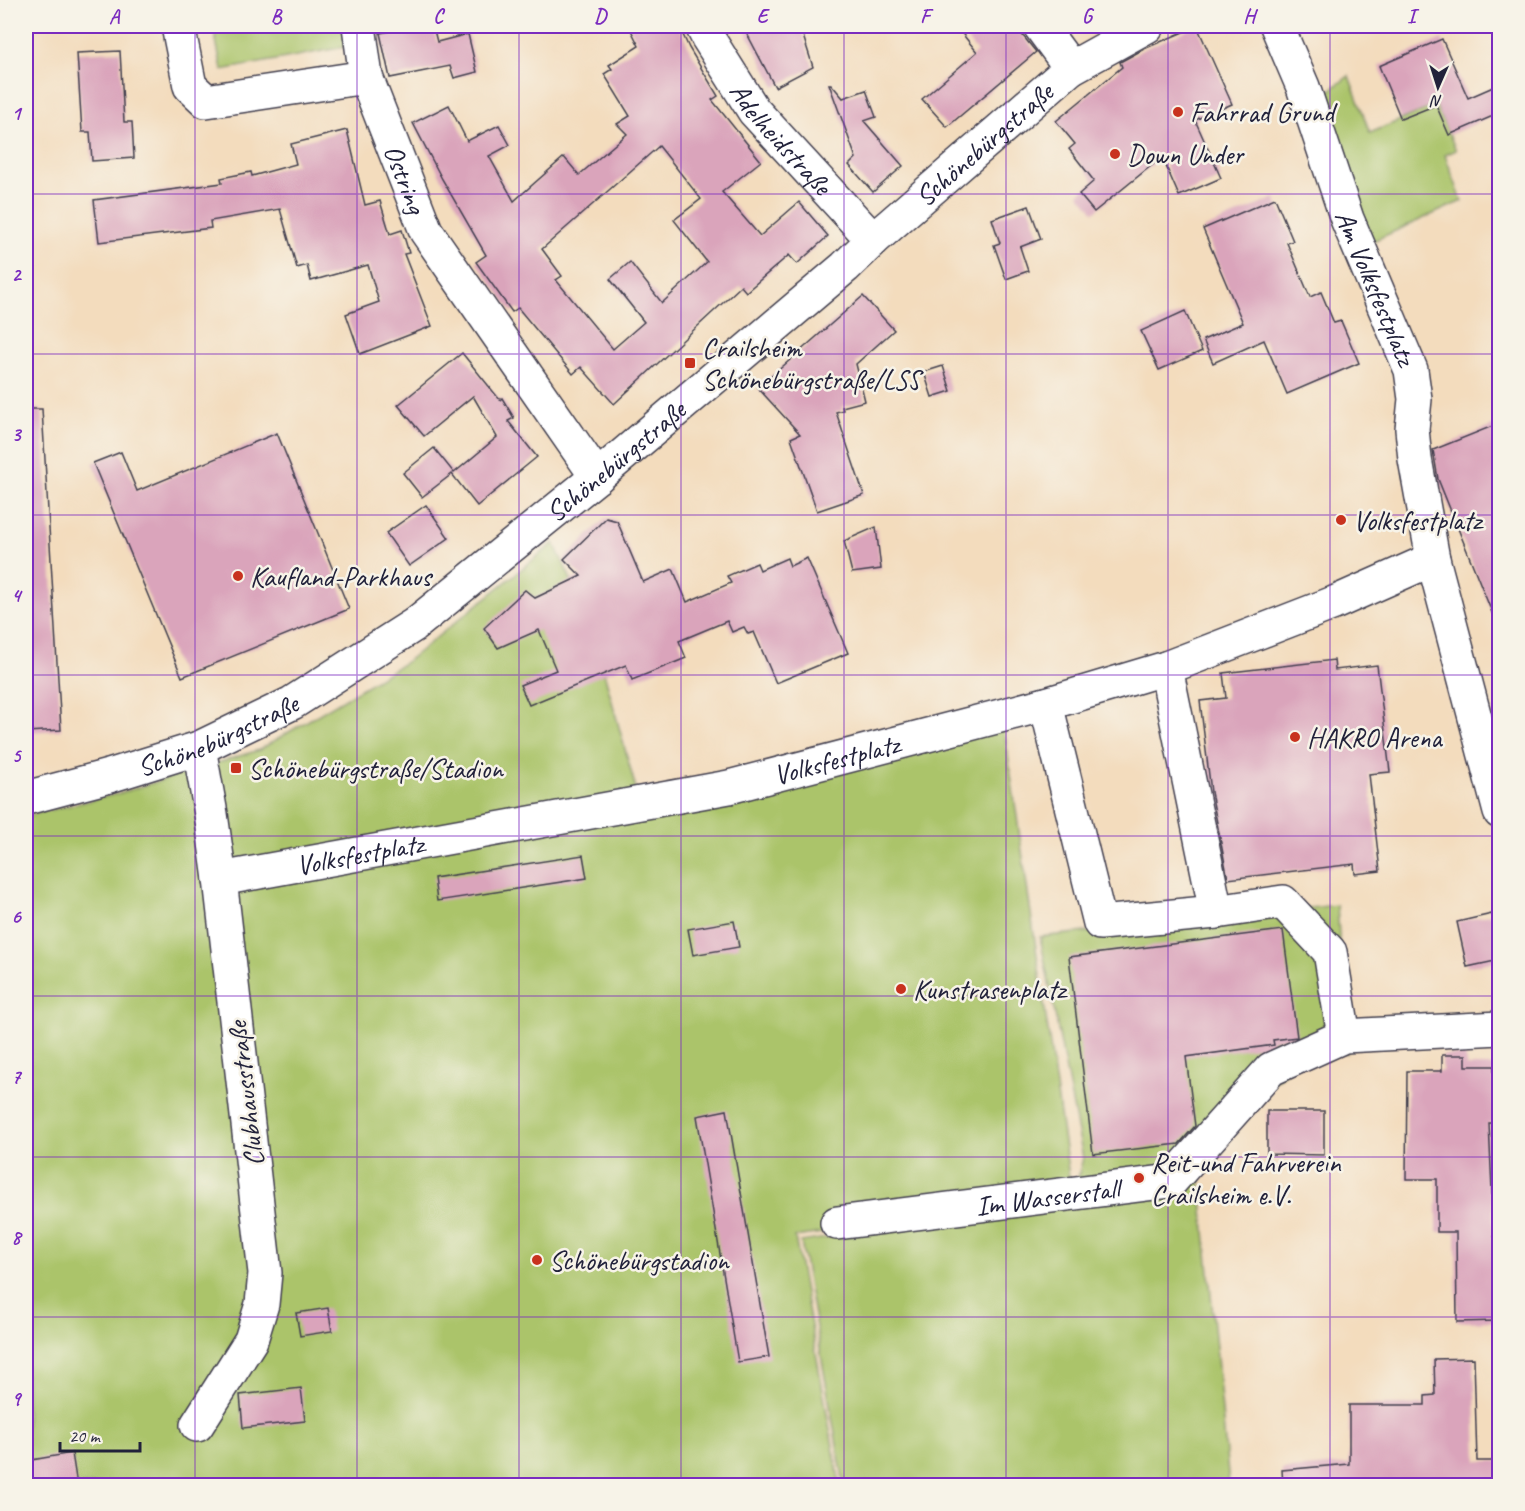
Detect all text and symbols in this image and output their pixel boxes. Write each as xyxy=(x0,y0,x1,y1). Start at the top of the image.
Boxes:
text: A xyxy=(109,4,121,29)
text: B xyxy=(271,4,283,29)
text: C xyxy=(433,4,445,29)
text: D xyxy=(594,4,608,29)
text: E xyxy=(757,4,771,29)
text: F xyxy=(920,4,934,29)
text: G xyxy=(1082,4,1095,29)
text: H xyxy=(1243,4,1258,29)
text: I xyxy=(1407,4,1420,29)
north arrow xyxy=(1408,57,1468,117)
street label: Schönebürgstraße xyxy=(908,74,1062,214)
street label: Adelheidstraße xyxy=(722,76,841,204)
text: N xyxy=(1429,91,1443,111)
place label: Fahrrad Grund xyxy=(1190,95,1338,130)
text: 1 xyxy=(12,101,23,126)
marker: Fahrrad Grund xyxy=(1171,105,1185,119)
place label: Down Under xyxy=(1127,137,1245,172)
street label: Ostring xyxy=(376,139,435,220)
marker: Down Under xyxy=(1108,147,1122,161)
street label: Am Volksfestplatz xyxy=(1327,206,1425,373)
text: 2 xyxy=(12,262,23,287)
place label: Crailsheim Schönebürgstraße/LSS xyxy=(702,330,925,397)
marker: Crailsheim Schönebürgstraße/LSS xyxy=(683,356,697,370)
street label: Schönebürgstraße xyxy=(539,392,694,530)
text: 3 xyxy=(12,422,23,447)
place label: Volksfestplatz xyxy=(1353,503,1484,538)
marker: Volksfestplatz xyxy=(1334,513,1348,527)
place label: Kaufland-Parkhaus xyxy=(250,559,433,594)
marker: Kaufland-Parkhaus xyxy=(231,569,245,583)
text: 4 xyxy=(12,583,24,608)
street label: Schönebürgstraße xyxy=(133,685,305,784)
place label: HAKRO Arena xyxy=(1307,720,1443,755)
street label: Volksfestplatz xyxy=(770,725,906,793)
marker: HAKRO Arena xyxy=(1288,730,1302,744)
text: 5 xyxy=(12,743,23,768)
place label: Schönebürgstraße/Stadion xyxy=(248,751,504,786)
marker: Schönebürgstraße/Stadion xyxy=(229,761,243,775)
street label: Volksfestplatz xyxy=(294,825,429,883)
text: 6 xyxy=(11,904,22,929)
place label: Kunstrasenplatz xyxy=(913,972,1068,1007)
marker: Kunstrasenplatz xyxy=(894,982,908,996)
street label: Clubhausstraße xyxy=(219,1018,272,1168)
text: 7 xyxy=(12,1064,23,1089)
place label: Reit-und Fahrverein Crailsheim e.V. xyxy=(1151,1145,1342,1212)
street label: Im Wasserstall xyxy=(974,1170,1126,1223)
marker: Reit-und Fahrverein Crailsheim e.V. xyxy=(1132,1171,1146,1185)
text: 8 xyxy=(12,1225,24,1250)
place label: Schönebürgstadion xyxy=(549,1243,730,1278)
marker: Schönebürgstadion xyxy=(530,1253,544,1267)
text: 9 xyxy=(12,1386,23,1411)
scale bar xyxy=(60,1415,140,1453)
text: 20 m xyxy=(69,1425,102,1447)

